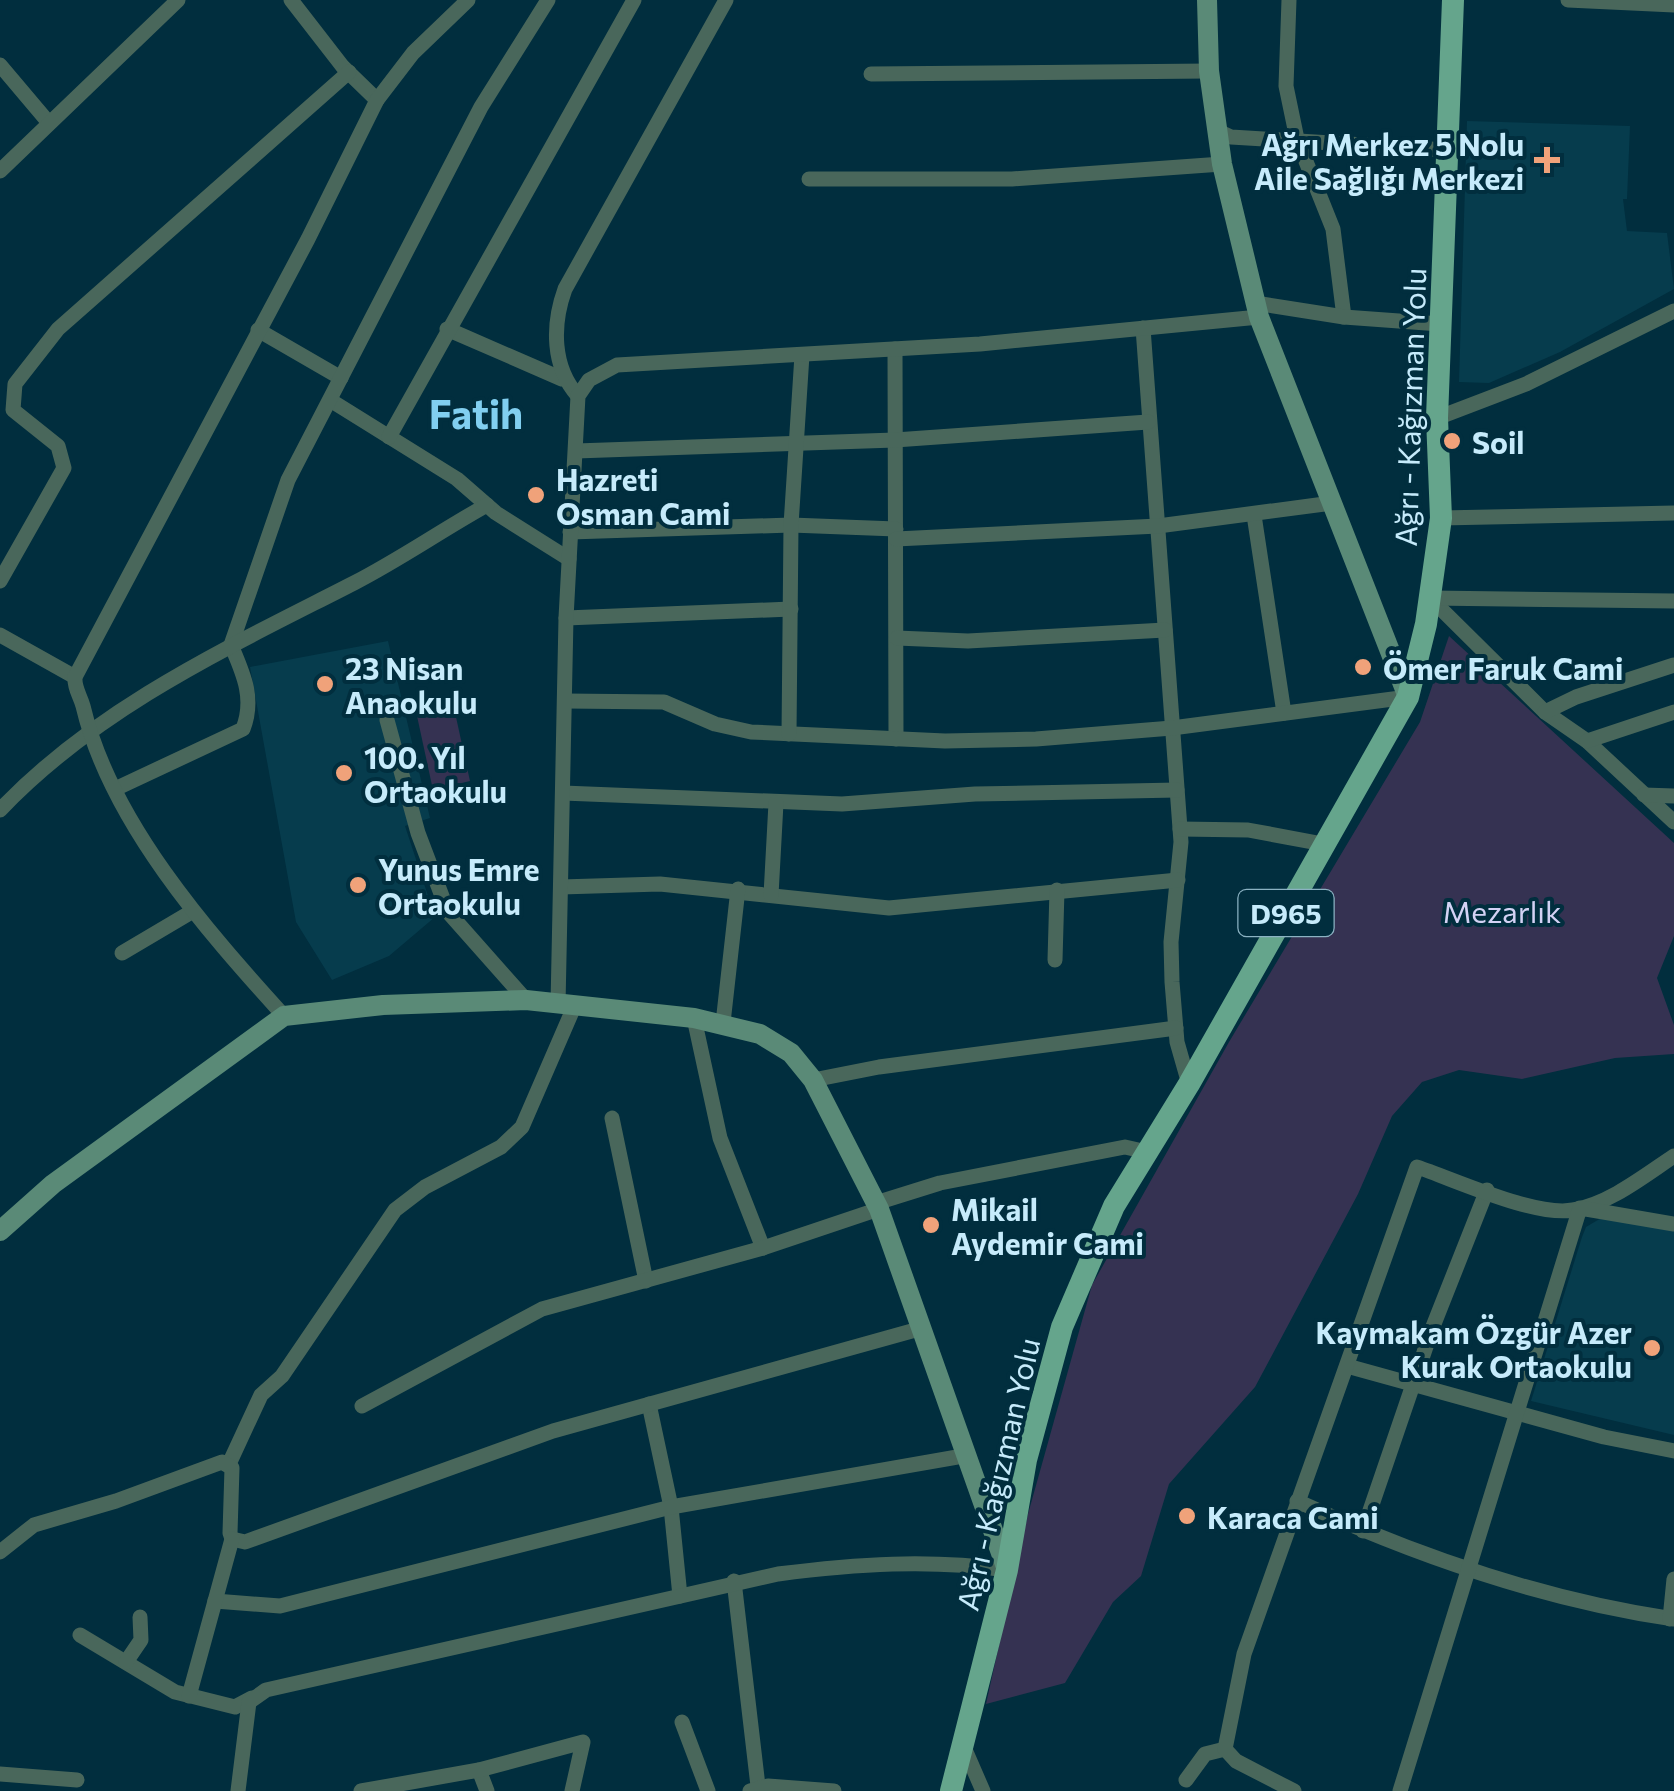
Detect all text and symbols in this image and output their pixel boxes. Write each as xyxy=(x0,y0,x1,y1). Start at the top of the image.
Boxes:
place label: Ağrı Merkez 5 Nolu Aile Sağlığı Merkezi xyxy=(1254,125,1524,196)
marker: Ağrı Merkez 5 Nolu Aile Sağlığı Merkezi xyxy=(1534,147,1560,173)
street label: Ağrı - Kağızman Yolu xyxy=(1386,267,1432,547)
district label: Fatih xyxy=(429,388,523,437)
place label: Soil xyxy=(1472,423,1524,460)
marker: Soil xyxy=(1441,430,1463,452)
place label: Hazreti Osman Cami xyxy=(556,460,730,531)
marker: Hazreti Osman Cami xyxy=(525,484,547,506)
place label: 23 Nisan Anaokulu xyxy=(345,649,477,720)
place label: Ömer Faruk Cami xyxy=(1383,649,1623,686)
marker: Ömer Faruk Cami xyxy=(1352,656,1374,678)
marker: 23 Nisan Anaokulu xyxy=(314,673,336,695)
place label: 100. Yıl Ortaokulu xyxy=(364,738,507,809)
marker: 100. Yıl Ortaokulu xyxy=(333,762,355,784)
place label: Yunus Emre Ortaokulu xyxy=(378,850,540,921)
marker: Yunus Emre Ortaokulu xyxy=(347,874,369,896)
road number: D965 xyxy=(1238,890,1334,936)
park label: Mezarlık xyxy=(1443,892,1561,929)
place label: Mikail Aydemir Cami xyxy=(951,1190,1144,1261)
marker: Mikail Aydemir Cami xyxy=(920,1214,942,1236)
place label: Kaymakam Özgür Azer Kurak Ortaokulu xyxy=(1316,1313,1632,1384)
street label: Ağrı - Kağızman Yolu xyxy=(948,1334,1046,1614)
marker: Kaymakam Özgür Azer Kurak Ortaokulu xyxy=(1641,1337,1663,1359)
place label: Karaca Cami xyxy=(1207,1498,1379,1535)
marker: Karaca Cami xyxy=(1176,1505,1198,1527)

